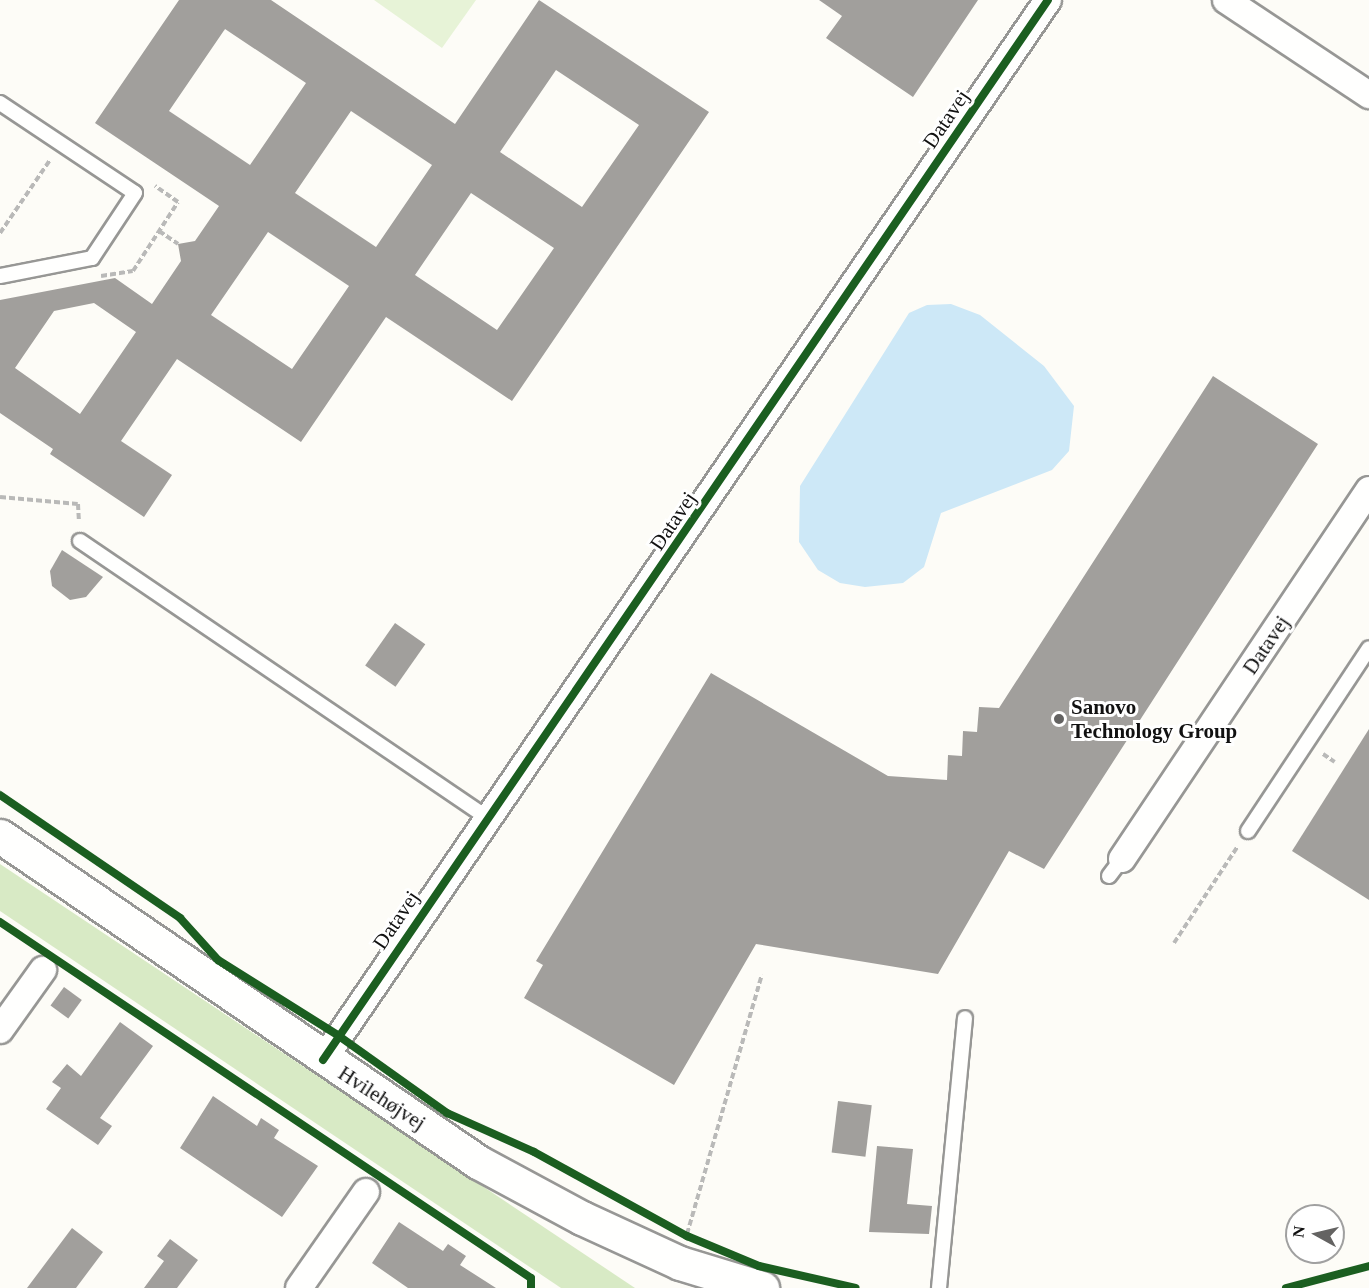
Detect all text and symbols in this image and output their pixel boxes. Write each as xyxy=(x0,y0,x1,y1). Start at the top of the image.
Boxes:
street label: Datavej xyxy=(917,85,975,153)
street label: Datavej xyxy=(644,487,702,555)
street label: Datavej xyxy=(1237,611,1295,679)
place label: Sanovo Technology Group xyxy=(1071,694,1237,744)
marker: Sanovo Technology Group xyxy=(1052,712,1066,726)
street label: Datavej xyxy=(367,886,425,954)
street label: Hvilehøjvej xyxy=(334,1060,430,1136)
north arrow xyxy=(1285,1204,1345,1264)
text: N xyxy=(1289,1225,1308,1239)

